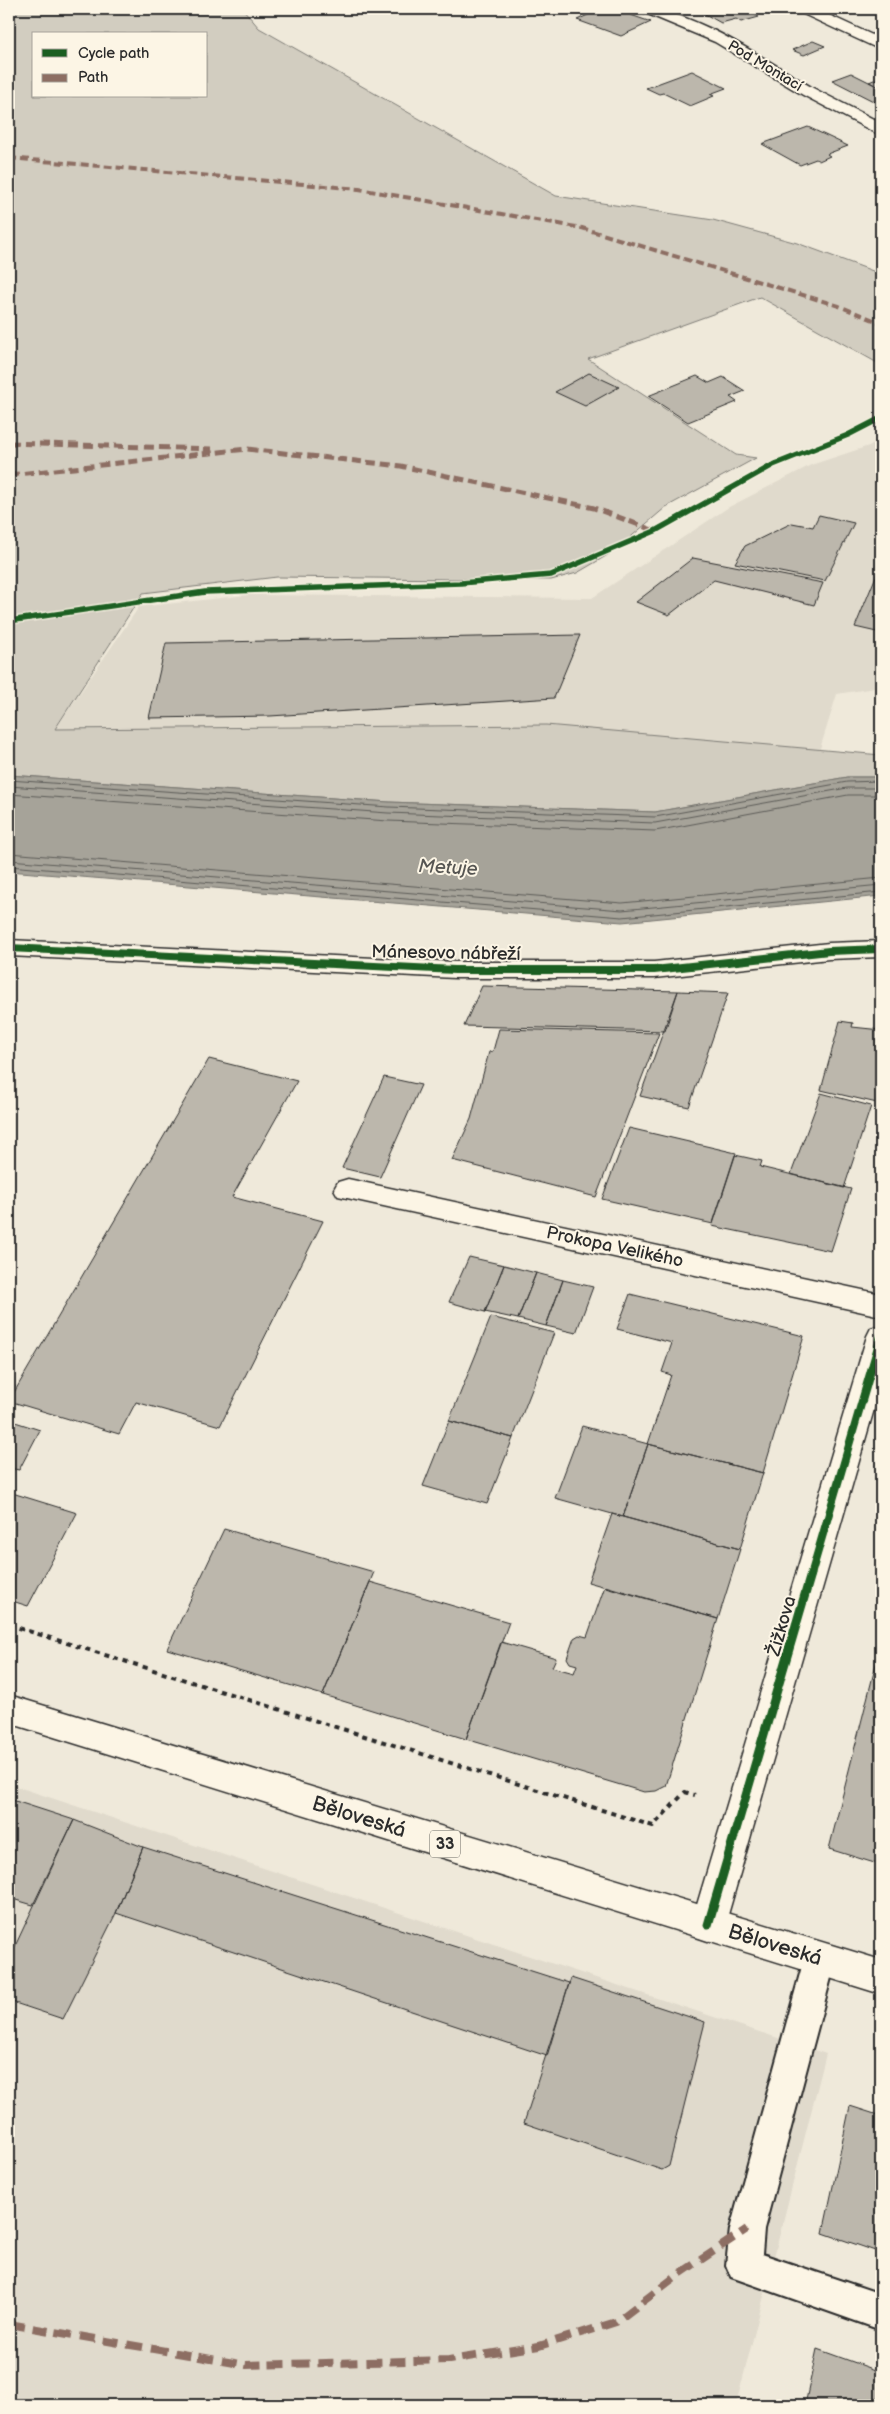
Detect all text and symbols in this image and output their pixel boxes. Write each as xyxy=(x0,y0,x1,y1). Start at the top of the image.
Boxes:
legend xyxy=(32,32,208,98)
street label: Pod Montací xyxy=(724,36,806,96)
text: Cycle path xyxy=(78,44,149,63)
text: Path xyxy=(78,68,108,87)
water label: Metuje xyxy=(418,855,478,881)
street label: Mánesovo nábřeží xyxy=(371,941,522,965)
street label: Prokopa Velikého xyxy=(545,1222,685,1272)
street label: Žižkova xyxy=(761,1593,801,1659)
street label: Běloveská xyxy=(309,1791,409,1843)
road number: 33 xyxy=(430,1830,460,1858)
street label: Běloveská xyxy=(725,1919,825,1971)

